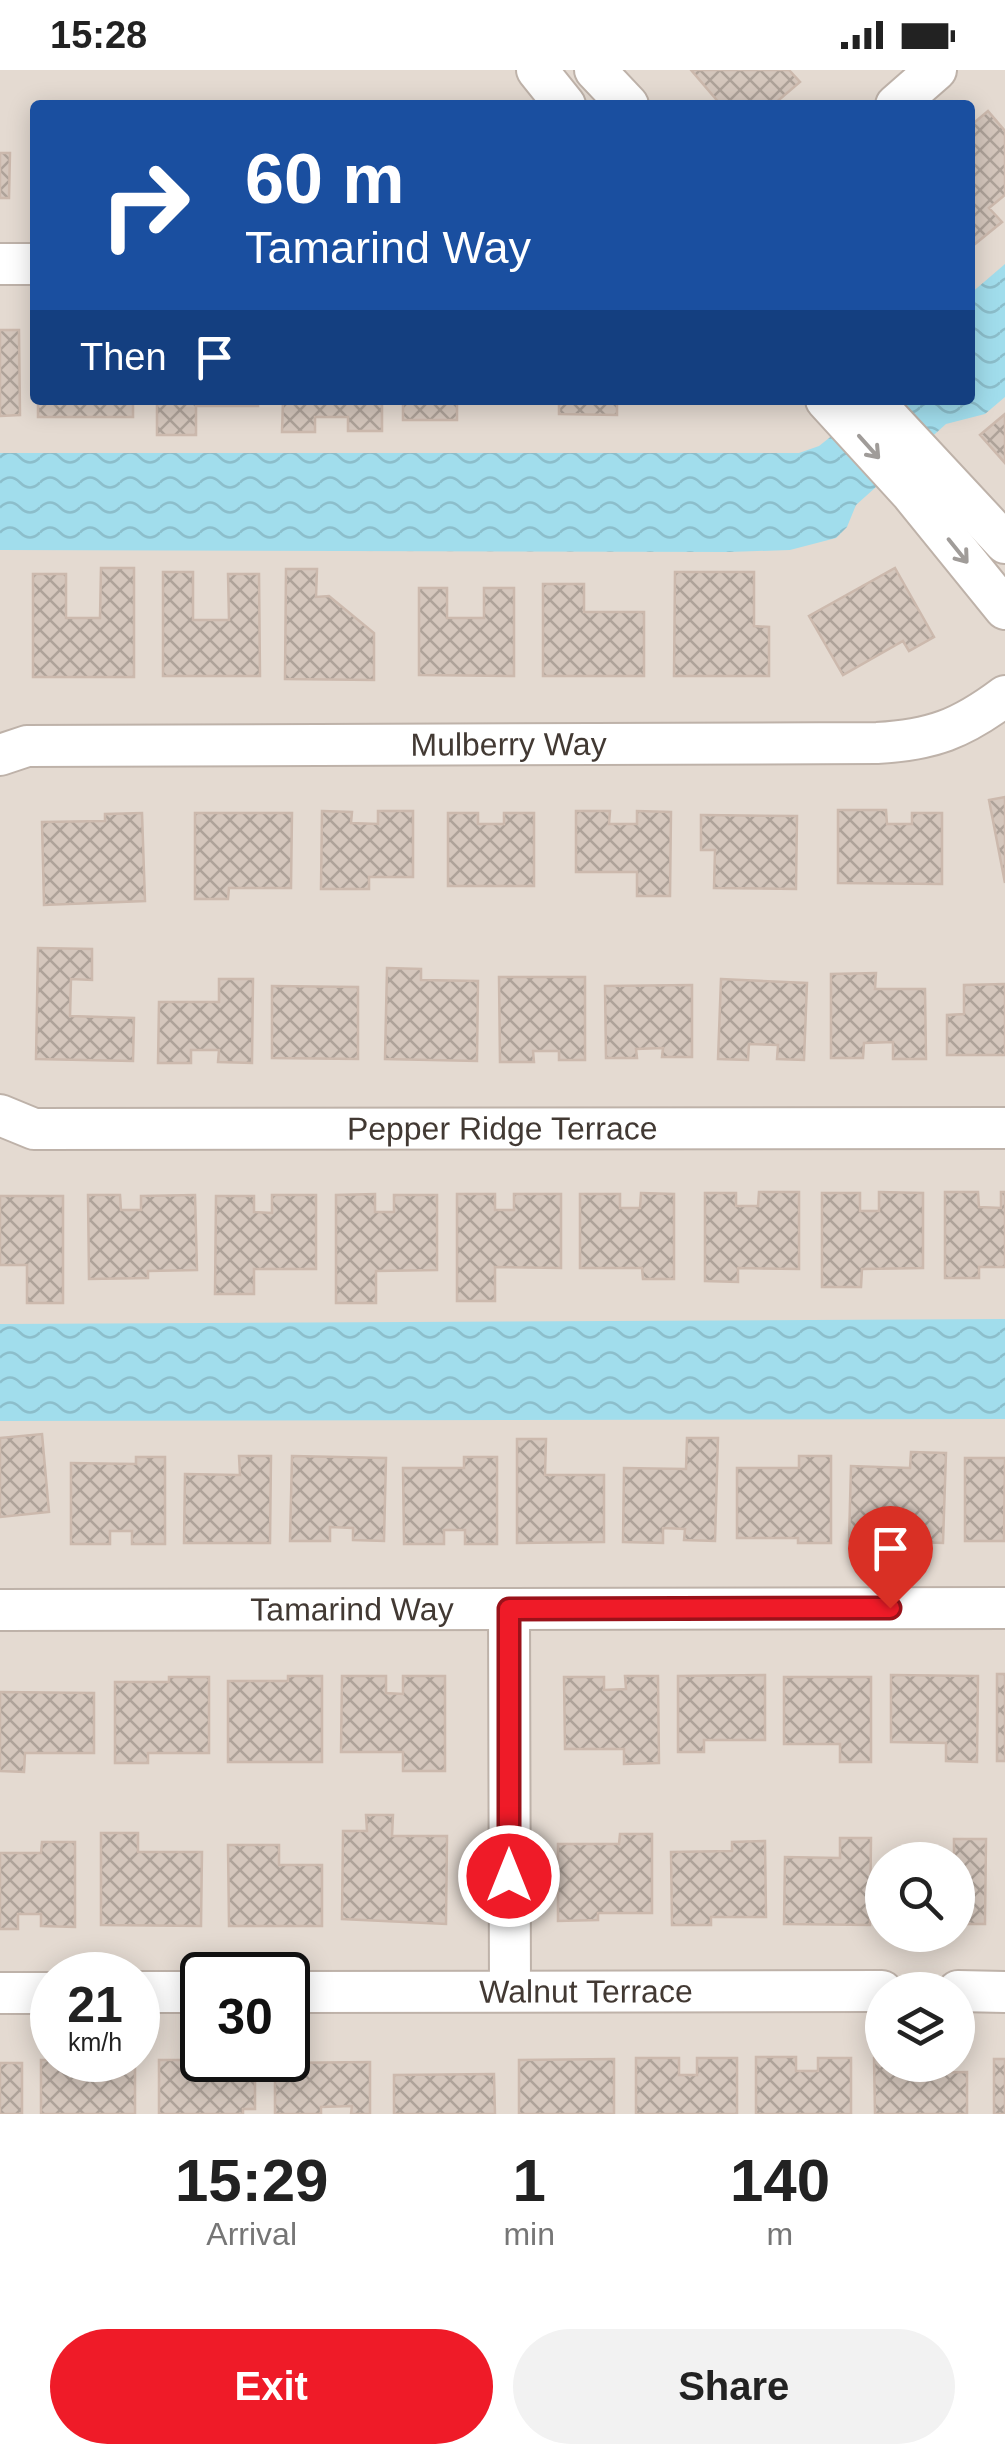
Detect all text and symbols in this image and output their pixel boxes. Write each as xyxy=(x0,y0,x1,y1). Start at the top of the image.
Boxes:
text: 15:28 xyxy=(50,14,147,56)
icon: right xyxy=(80,140,210,270)
text: 60 m xyxy=(245,140,405,218)
text: Tamarind Way xyxy=(245,222,531,273)
icon: arrive xyxy=(187,330,242,385)
text: Then xyxy=(80,336,167,378)
one-way arrow xyxy=(857,434,880,459)
one-way arrow xyxy=(947,537,969,563)
street label: Mulberry Way xyxy=(410,726,607,763)
street label: Pepper Ridge Terrace xyxy=(347,1110,658,1147)
pin xyxy=(848,1506,933,1609)
icon: arrive xyxy=(863,1521,918,1576)
street label: Tamarind Way xyxy=(250,1591,454,1628)
position arrow xyxy=(457,1824,561,1928)
map controls xyxy=(865,1842,975,2082)
button: search xyxy=(865,1842,975,1952)
speed limit sign: 30 xyxy=(180,1952,310,2082)
button: layers xyxy=(865,1972,975,2082)
street label: Walnut Terrace xyxy=(479,1973,693,2010)
text: 21 xyxy=(67,1977,123,2033)
text: km/h xyxy=(68,2028,122,2056)
text: 15:29 xyxy=(175,2147,328,2214)
text: 1 xyxy=(512,2147,546,2214)
text: 140 xyxy=(730,2147,830,2214)
text: Arrival xyxy=(206,2216,297,2252)
text: min xyxy=(503,2216,555,2252)
text: m xyxy=(767,2216,793,2252)
button: Exit xyxy=(50,2329,493,2444)
button: Share xyxy=(513,2329,955,2444)

